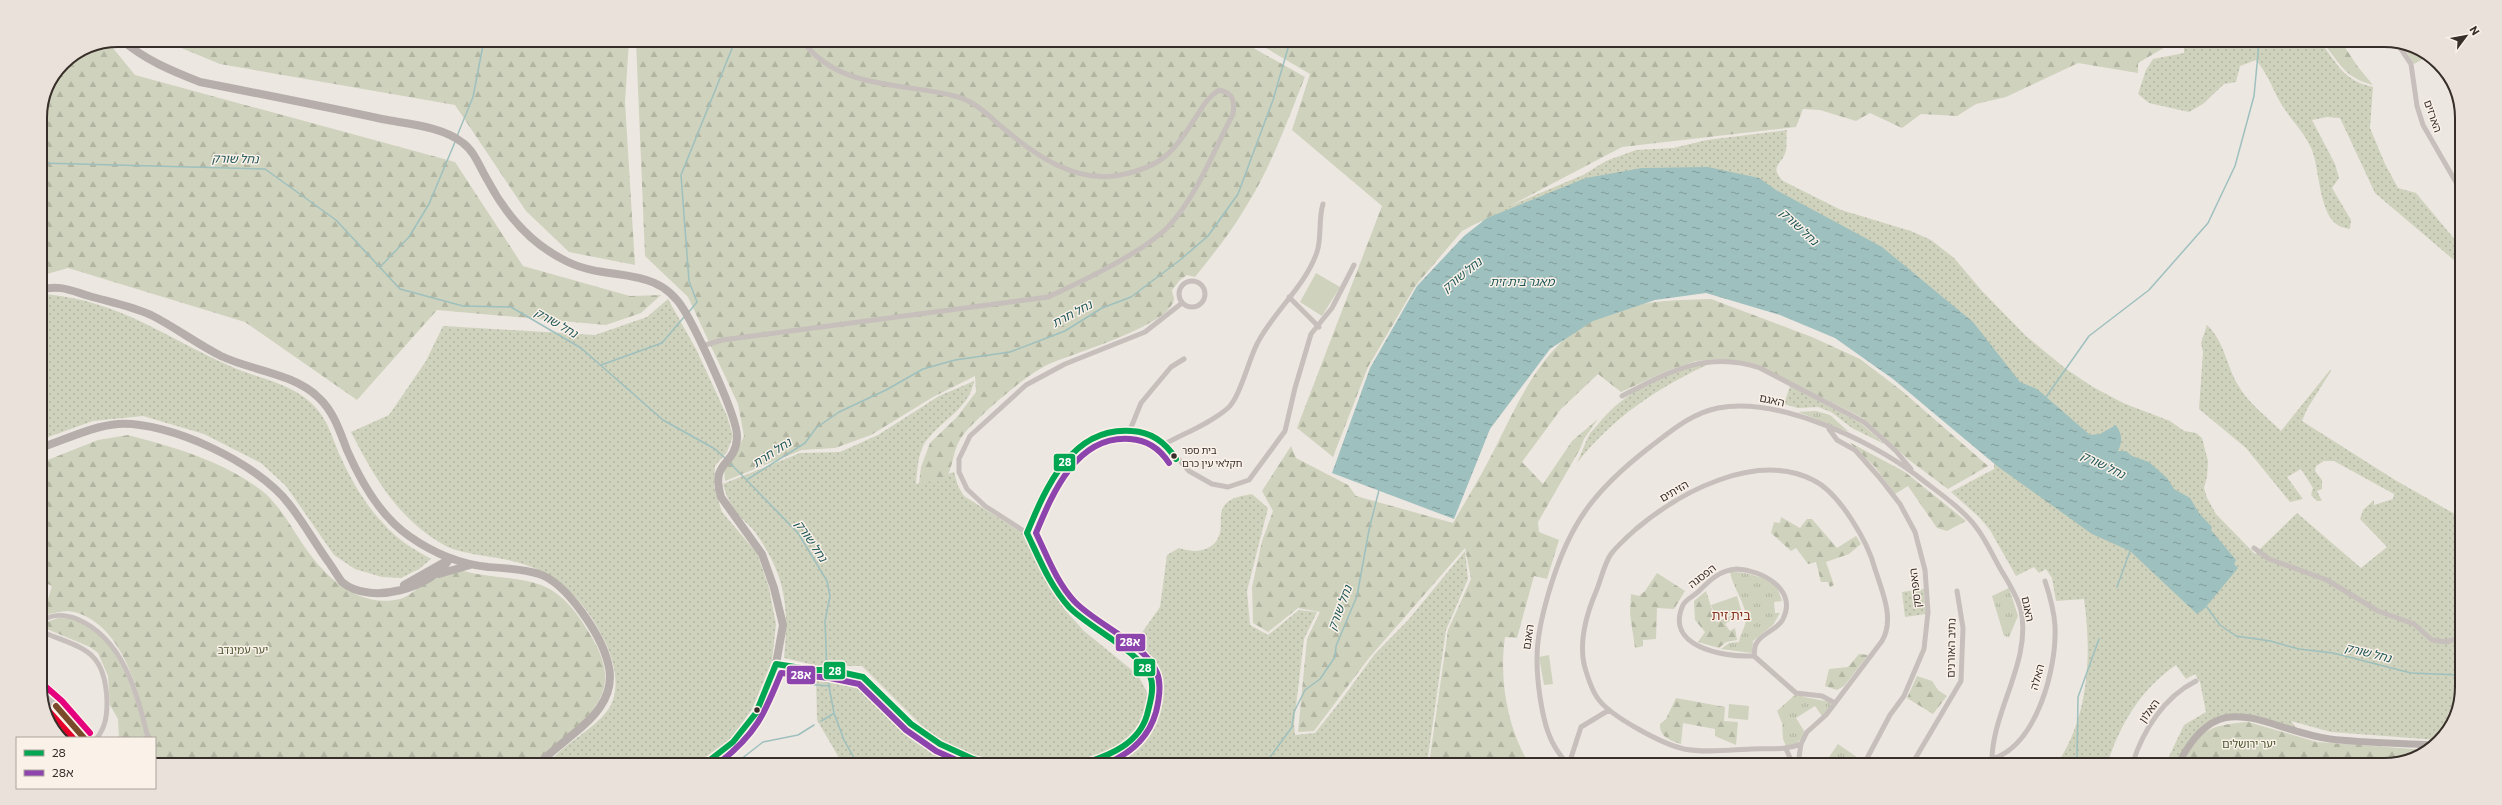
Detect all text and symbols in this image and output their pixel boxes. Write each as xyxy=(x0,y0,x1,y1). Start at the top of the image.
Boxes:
north arrow xyxy=(2446,16,2486,56)
text: N xyxy=(2467,23,2483,37)
street label: הארזים xyxy=(2422,98,2445,134)
water label: נחל שורק xyxy=(211,151,260,166)
water label: נחל שורק xyxy=(1777,205,1823,249)
water label: נחל שורק xyxy=(1439,253,1486,295)
water label: מאגר בית זית xyxy=(1490,274,1555,288)
water label: נחל חרת xyxy=(1049,296,1095,329)
water label: נחל שורק xyxy=(532,304,582,342)
street label: האגם xyxy=(1758,391,1786,409)
water label: נחל חרת xyxy=(750,434,795,470)
place label: בית ספר חקלאי עין כרם xyxy=(1182,444,1242,469)
water label: נחל שורק xyxy=(2079,447,2129,482)
marker: בית ספר חקלאי עין כרם xyxy=(1169,451,1179,461)
line badge: 28 xyxy=(1053,453,1076,472)
text: 28 xyxy=(1059,455,1072,468)
street label: הזיתים xyxy=(1657,477,1691,504)
water label: נחל שורק xyxy=(792,517,832,566)
street label: הפסגה xyxy=(1685,561,1718,590)
street label: האפרסק xyxy=(1906,567,1923,609)
water label: נחל שורק xyxy=(1324,582,1355,632)
street label: האגם xyxy=(2019,595,2038,623)
district label: בית זית xyxy=(1711,607,1751,623)
street label: נתיב האורנים xyxy=(1943,618,1958,678)
street label: האגם xyxy=(1519,623,1536,651)
line badge: 28א xyxy=(1115,633,1146,652)
text: 28א xyxy=(1120,635,1141,648)
water label: נחל שורק xyxy=(2343,640,2394,666)
park label: יער עמינדב xyxy=(218,643,268,656)
line badge: 28 xyxy=(1133,658,1156,677)
line badge: 28 xyxy=(823,661,846,680)
text: 28 xyxy=(1139,661,1152,674)
street label: האלה xyxy=(2027,662,2046,691)
text: 28 xyxy=(829,664,842,677)
line badge: 28א xyxy=(786,665,816,685)
text: 28א xyxy=(791,668,812,681)
street label: האלון xyxy=(2136,696,2162,725)
unlabelled marker xyxy=(752,705,762,715)
legend xyxy=(16,737,156,789)
park label: יער ירושלים xyxy=(2222,737,2276,750)
text: 28 xyxy=(52,745,66,759)
text: 28א xyxy=(52,765,74,779)

